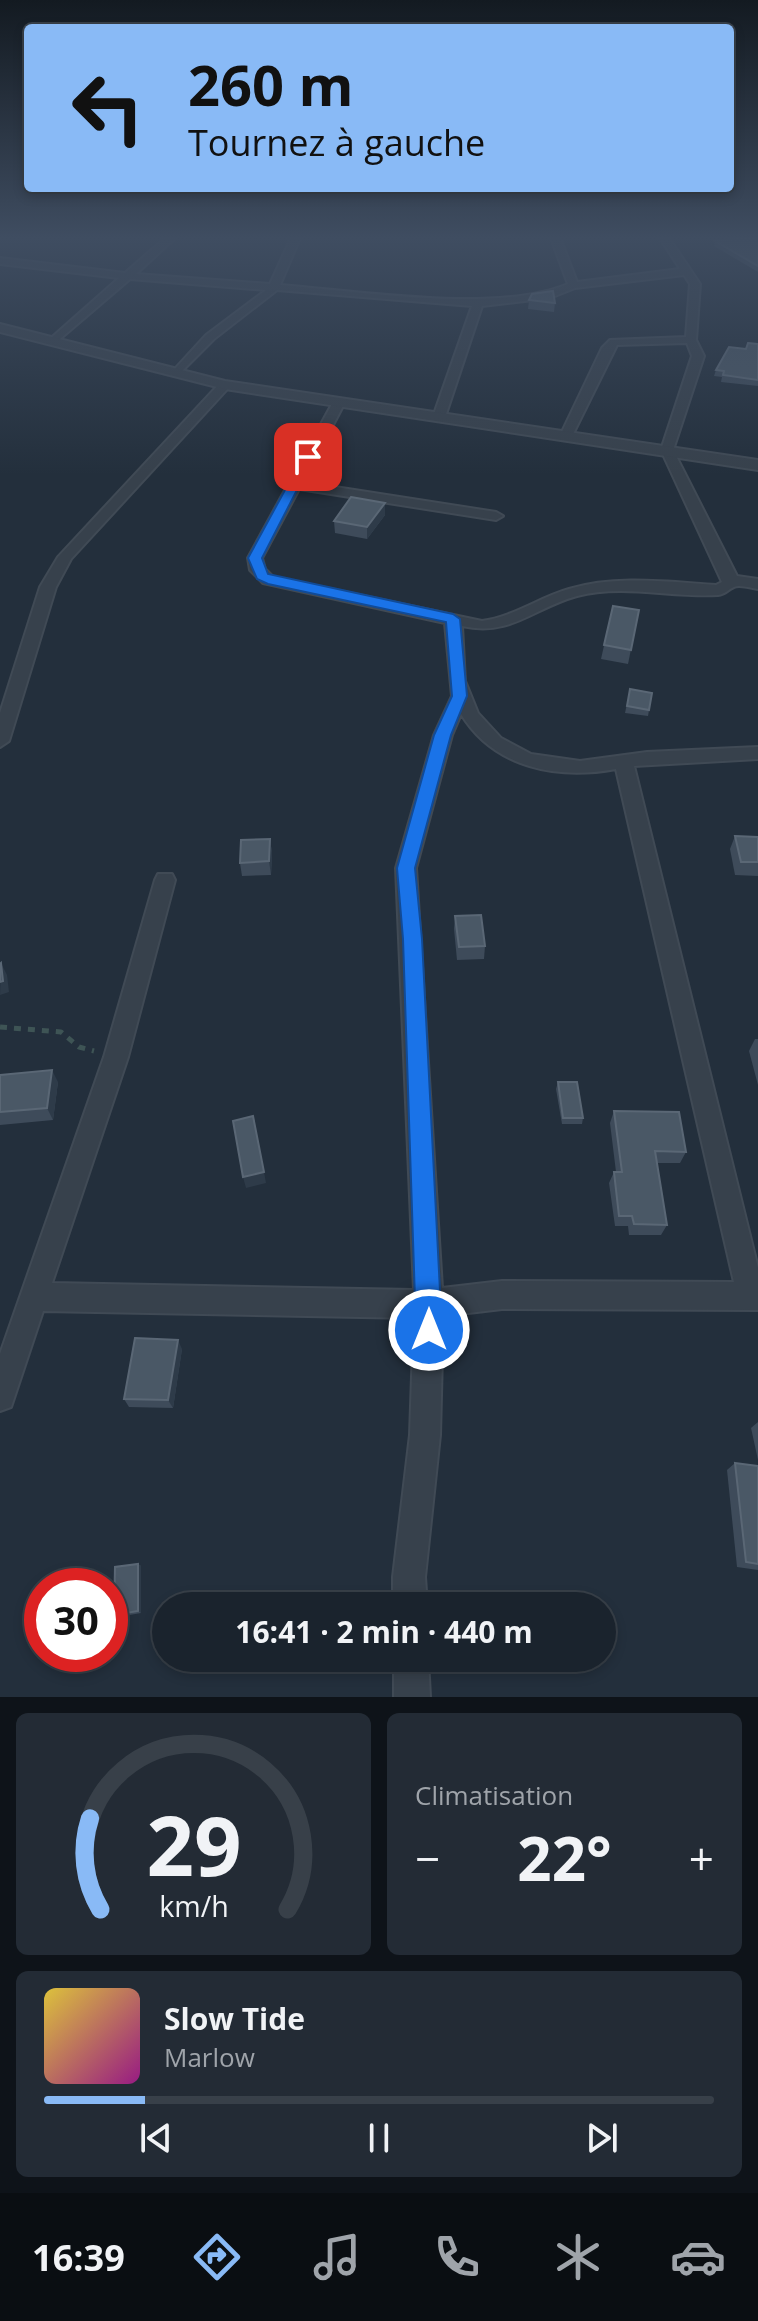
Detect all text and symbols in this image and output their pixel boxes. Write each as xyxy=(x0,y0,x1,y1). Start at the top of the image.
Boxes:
text: 260 m xyxy=(188,46,354,122)
icon: left xyxy=(56,56,160,160)
text: Tournez à gauche xyxy=(188,118,485,167)
pin xyxy=(274,423,342,491)
icon: arrive xyxy=(286,435,330,479)
position arrow xyxy=(387,1288,471,1372)
speed limit sign: 30 xyxy=(24,1568,128,1672)
text: 16:41 · 2 min · 440 m xyxy=(235,1611,533,1652)
text: Climatisation xyxy=(415,1777,573,1813)
text: 29 xyxy=(146,1787,241,1900)
text: 22° xyxy=(517,1817,612,1899)
text: − xyxy=(415,1828,440,1888)
text: + xyxy=(689,1828,714,1888)
text: km/h xyxy=(159,1886,228,1925)
text: Slow Tide xyxy=(164,1998,305,2039)
text: Marlow xyxy=(164,2039,255,2075)
icon: previous xyxy=(134,2116,178,2160)
icon: pause xyxy=(357,2116,401,2160)
icon: next xyxy=(580,2116,624,2160)
icon: directions xyxy=(189,2229,245,2285)
icon: music xyxy=(309,2229,365,2285)
icon: phone xyxy=(429,2229,485,2285)
icon: climate xyxy=(550,2229,606,2285)
icon: car xyxy=(670,2229,726,2285)
text: 16:39 xyxy=(32,2233,125,2282)

